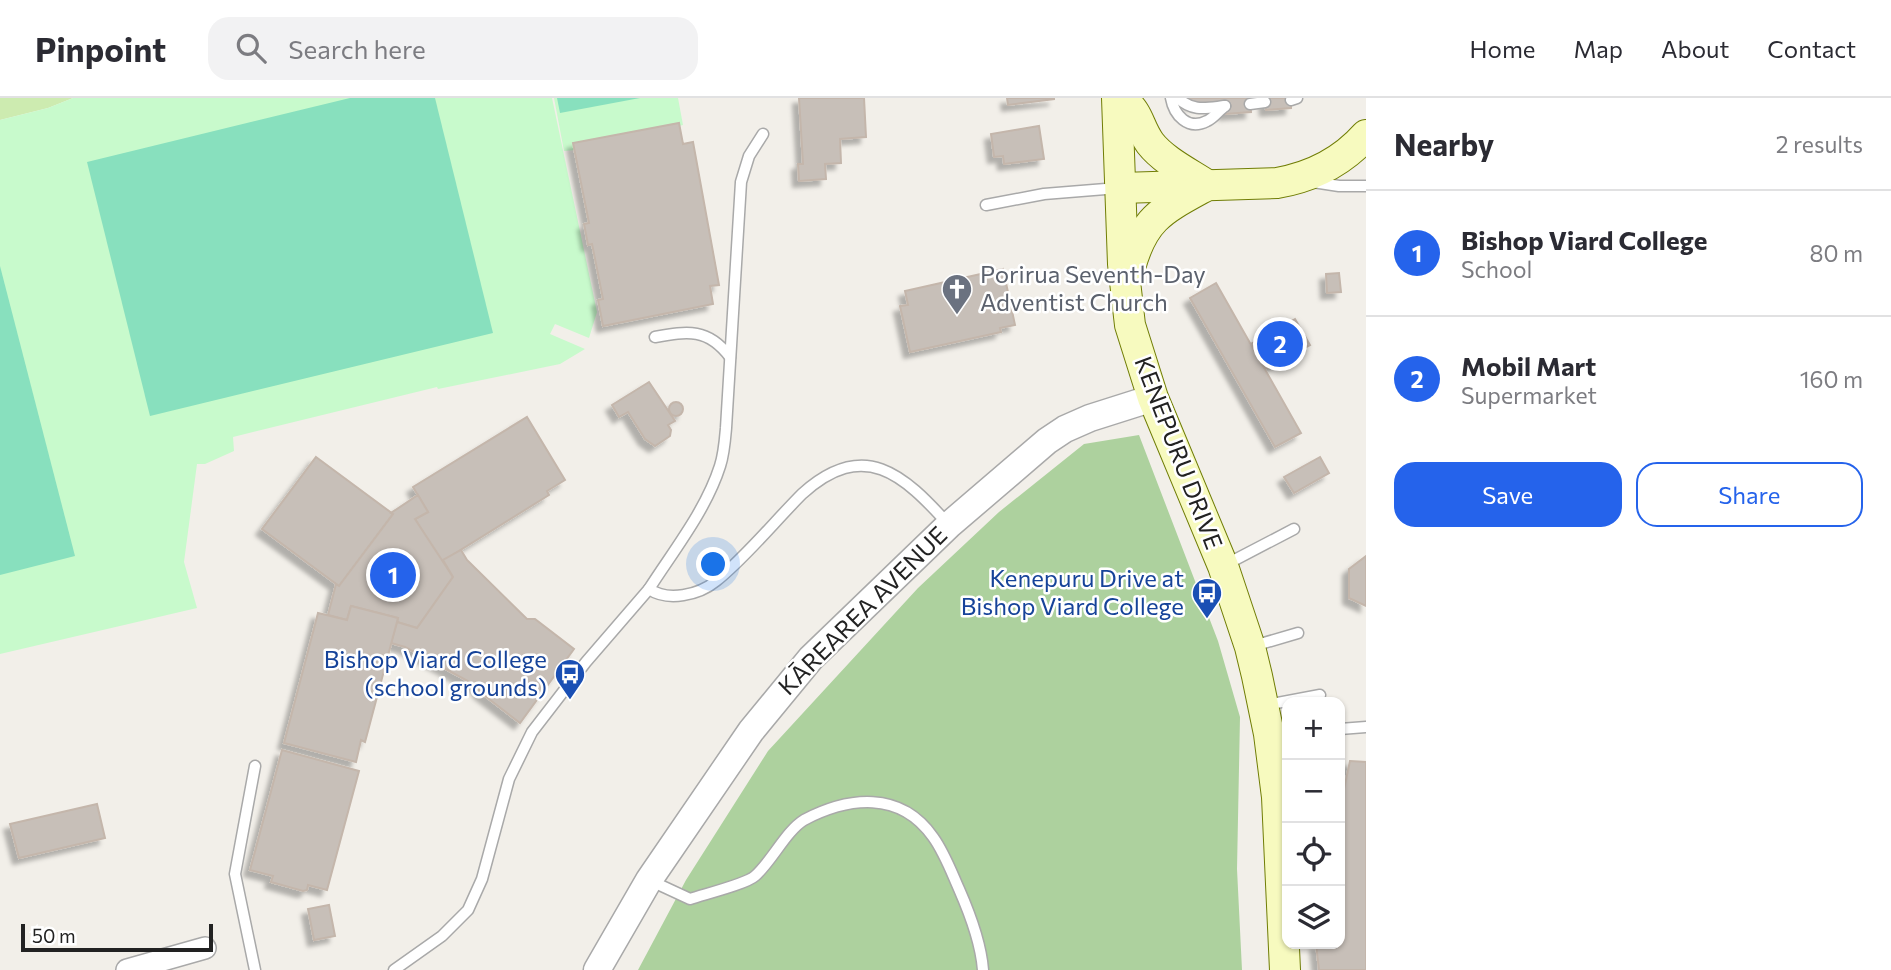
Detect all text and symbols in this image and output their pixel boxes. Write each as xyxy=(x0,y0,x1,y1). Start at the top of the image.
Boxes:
search box xyxy=(208,17,698,80)
text: Pinpoint xyxy=(35,28,166,69)
icon: search xyxy=(232,29,270,67)
text: Search here xyxy=(288,33,426,64)
text: Home xyxy=(1470,34,1536,63)
text: Map xyxy=(1574,34,1623,63)
text: About xyxy=(1661,34,1729,63)
text: Contact xyxy=(1767,34,1856,63)
text: Nearby xyxy=(1394,125,1494,162)
text: 2 results xyxy=(1776,130,1863,158)
text: Bishop Viard College xyxy=(1461,224,1707,255)
text: 1 xyxy=(1412,239,1422,267)
text: 80 m xyxy=(1810,239,1863,267)
text: School xyxy=(1461,255,1532,283)
place label: Porirua Seventh-Day Adventist Church xyxy=(980,259,1206,316)
church icon: Porirua Seventh-Day Adventist Church xyxy=(940,272,974,316)
pin: 2 xyxy=(1257,318,1303,370)
text: Mobil Mart xyxy=(1461,350,1596,381)
street label: KENEPURU DRIVE xyxy=(1129,352,1230,553)
text: 2 xyxy=(1410,365,1424,393)
text: 160 m xyxy=(1800,365,1863,393)
text: Supermarket xyxy=(1461,381,1597,409)
button: Save xyxy=(1394,462,1622,527)
button: Share xyxy=(1636,462,1863,527)
street label: KĀREAREA AVENUE xyxy=(772,520,952,700)
your location xyxy=(696,547,730,581)
pin: 1 xyxy=(370,549,416,601)
place label: Kenepuru Drive at Bishop Viard College xyxy=(961,563,1184,620)
bus stop icon: Kenepuru Drive at Bishop Viard College xyxy=(1190,576,1224,620)
place label: Bishop Viard College (school grounds) xyxy=(324,644,547,701)
bus stop icon: Bishop Viard College (school grounds) xyxy=(553,657,587,701)
map controls xyxy=(1282,697,1345,949)
button: + xyxy=(1282,697,1345,760)
button: − xyxy=(1282,760,1345,823)
button: locate xyxy=(1282,823,1345,886)
button: layers xyxy=(1282,886,1345,949)
scale bar xyxy=(21,921,214,953)
text: 50 m xyxy=(32,924,76,947)

